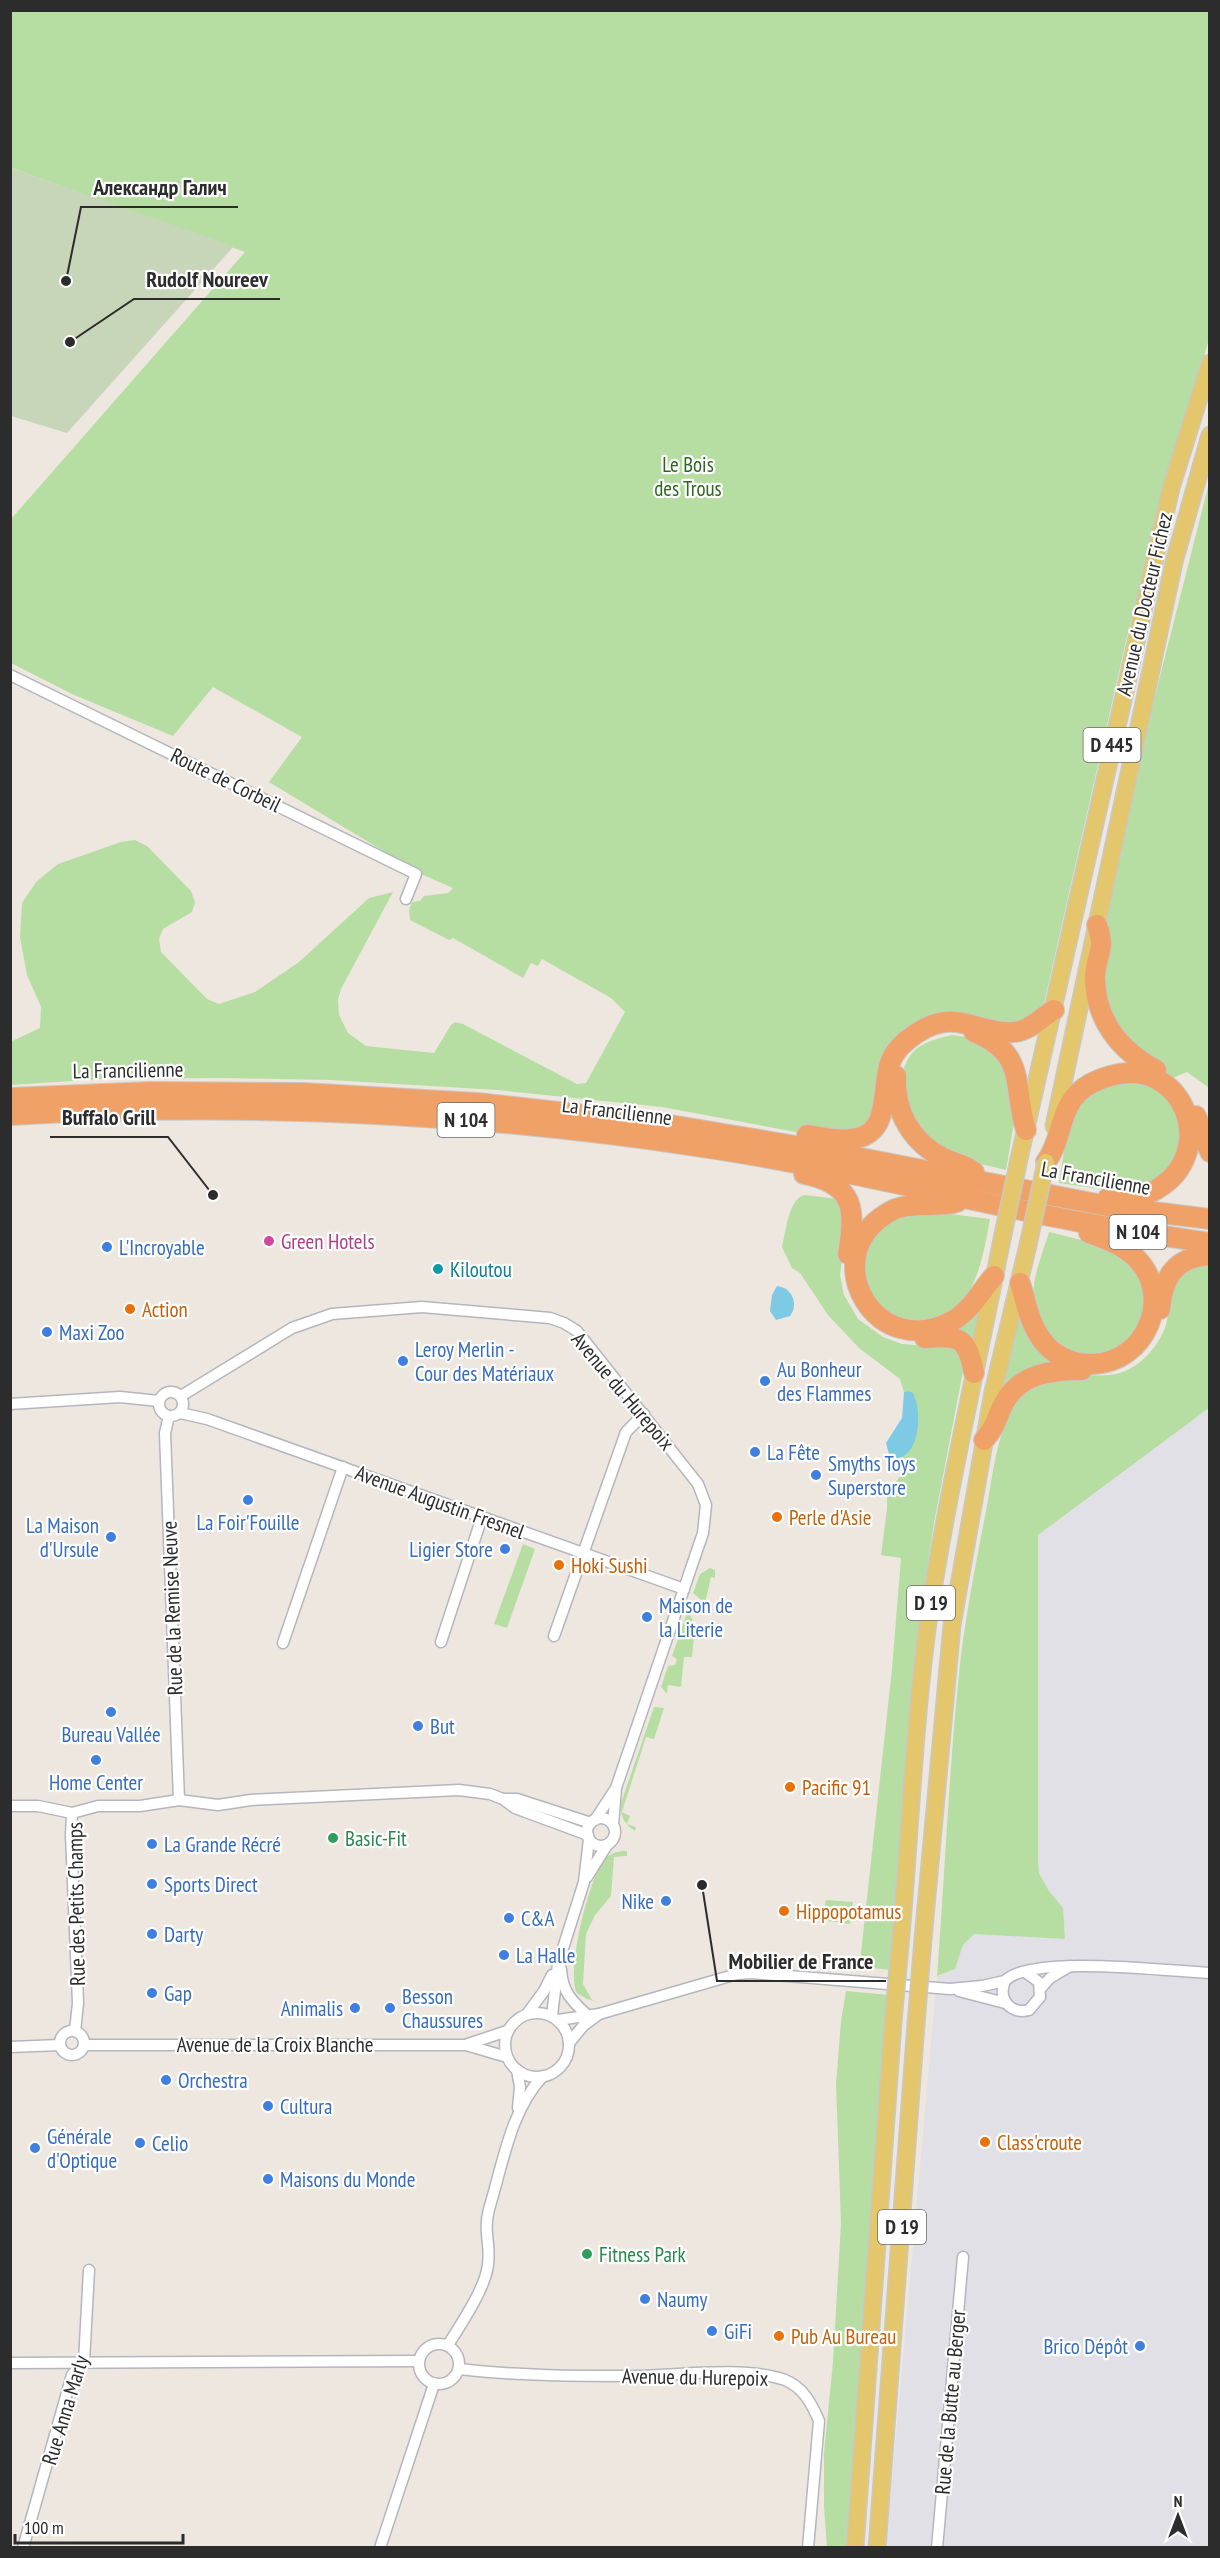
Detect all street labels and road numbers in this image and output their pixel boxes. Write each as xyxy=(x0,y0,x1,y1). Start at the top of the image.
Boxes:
street label: Avenue du Docteur Fichez xyxy=(1110,510,1178,698)
road number: D 445 xyxy=(1084,728,1140,762)
street label: Route de Corbeil xyxy=(166,742,286,818)
street label: La Francilienne xyxy=(72,1056,184,1084)
street label: La Francilienne xyxy=(560,1091,674,1131)
road number: N 104 xyxy=(438,1103,494,1137)
street label: La Francilienne xyxy=(1039,1155,1153,1201)
road number: N 104 xyxy=(1110,1215,1166,1249)
street label: Avenue du Hurepoix xyxy=(566,1326,681,1456)
street label: Avenue Augustin Fresnel xyxy=(352,1459,528,1545)
street label: Rue de la Remise Neuve xyxy=(155,1520,189,1696)
road number: D 19 xyxy=(907,1586,955,1620)
street label: Rue des Petits Champs xyxy=(61,1822,91,1986)
street label: Avenue de la Croix Blanche xyxy=(177,2031,373,2058)
road number: D 19 xyxy=(878,2210,926,2244)
street label: Rue de la Butte au Berger xyxy=(928,2308,972,2496)
street label: Rue Anna Marly xyxy=(36,2352,95,2468)
street label: Avenue du Hurepoix xyxy=(622,2362,769,2392)

